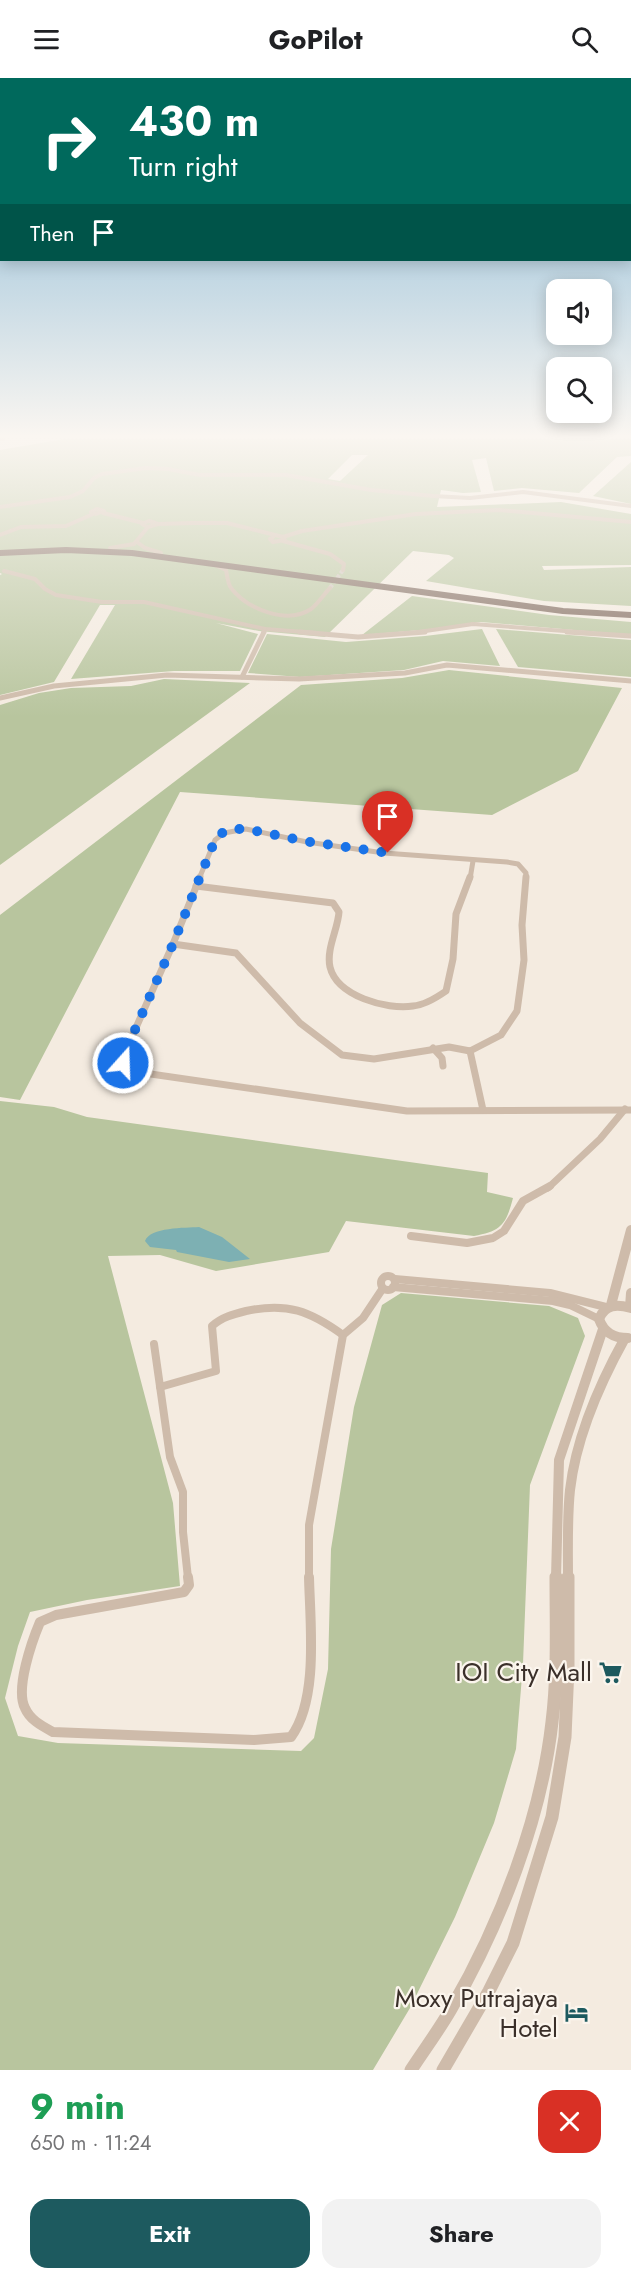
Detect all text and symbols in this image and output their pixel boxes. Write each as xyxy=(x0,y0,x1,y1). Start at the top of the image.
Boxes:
text: GoPilot xyxy=(269,20,363,59)
icon: menu xyxy=(30,23,63,56)
icon: search xyxy=(568,23,601,56)
text: 430 m xyxy=(129,91,259,152)
icon: right xyxy=(30,102,108,180)
text: Turn right xyxy=(129,147,237,186)
icon: arrive xyxy=(87,216,120,249)
text: Then xyxy=(30,217,75,249)
map controls xyxy=(546,279,612,423)
button: sound xyxy=(546,279,612,345)
button: search xyxy=(546,357,612,423)
pin xyxy=(362,791,413,853)
icon: arrive xyxy=(371,800,404,833)
position arrow xyxy=(91,1031,155,1095)
place label: IOI City Mall xyxy=(455,1653,592,1691)
supermarket icon: IOI City Mall xyxy=(597,1659,623,1685)
place label: Moxy Putrajaya Hotel xyxy=(395,1979,558,2047)
hotel icon: Moxy Putrajaya Hotel xyxy=(563,2000,589,2026)
text: 9 min xyxy=(30,2080,125,2132)
button: close xyxy=(538,2090,601,2153)
text: 650 m · 11:24 xyxy=(30,2129,151,2158)
button: Exit xyxy=(30,2199,310,2268)
button: Share xyxy=(322,2199,601,2268)

